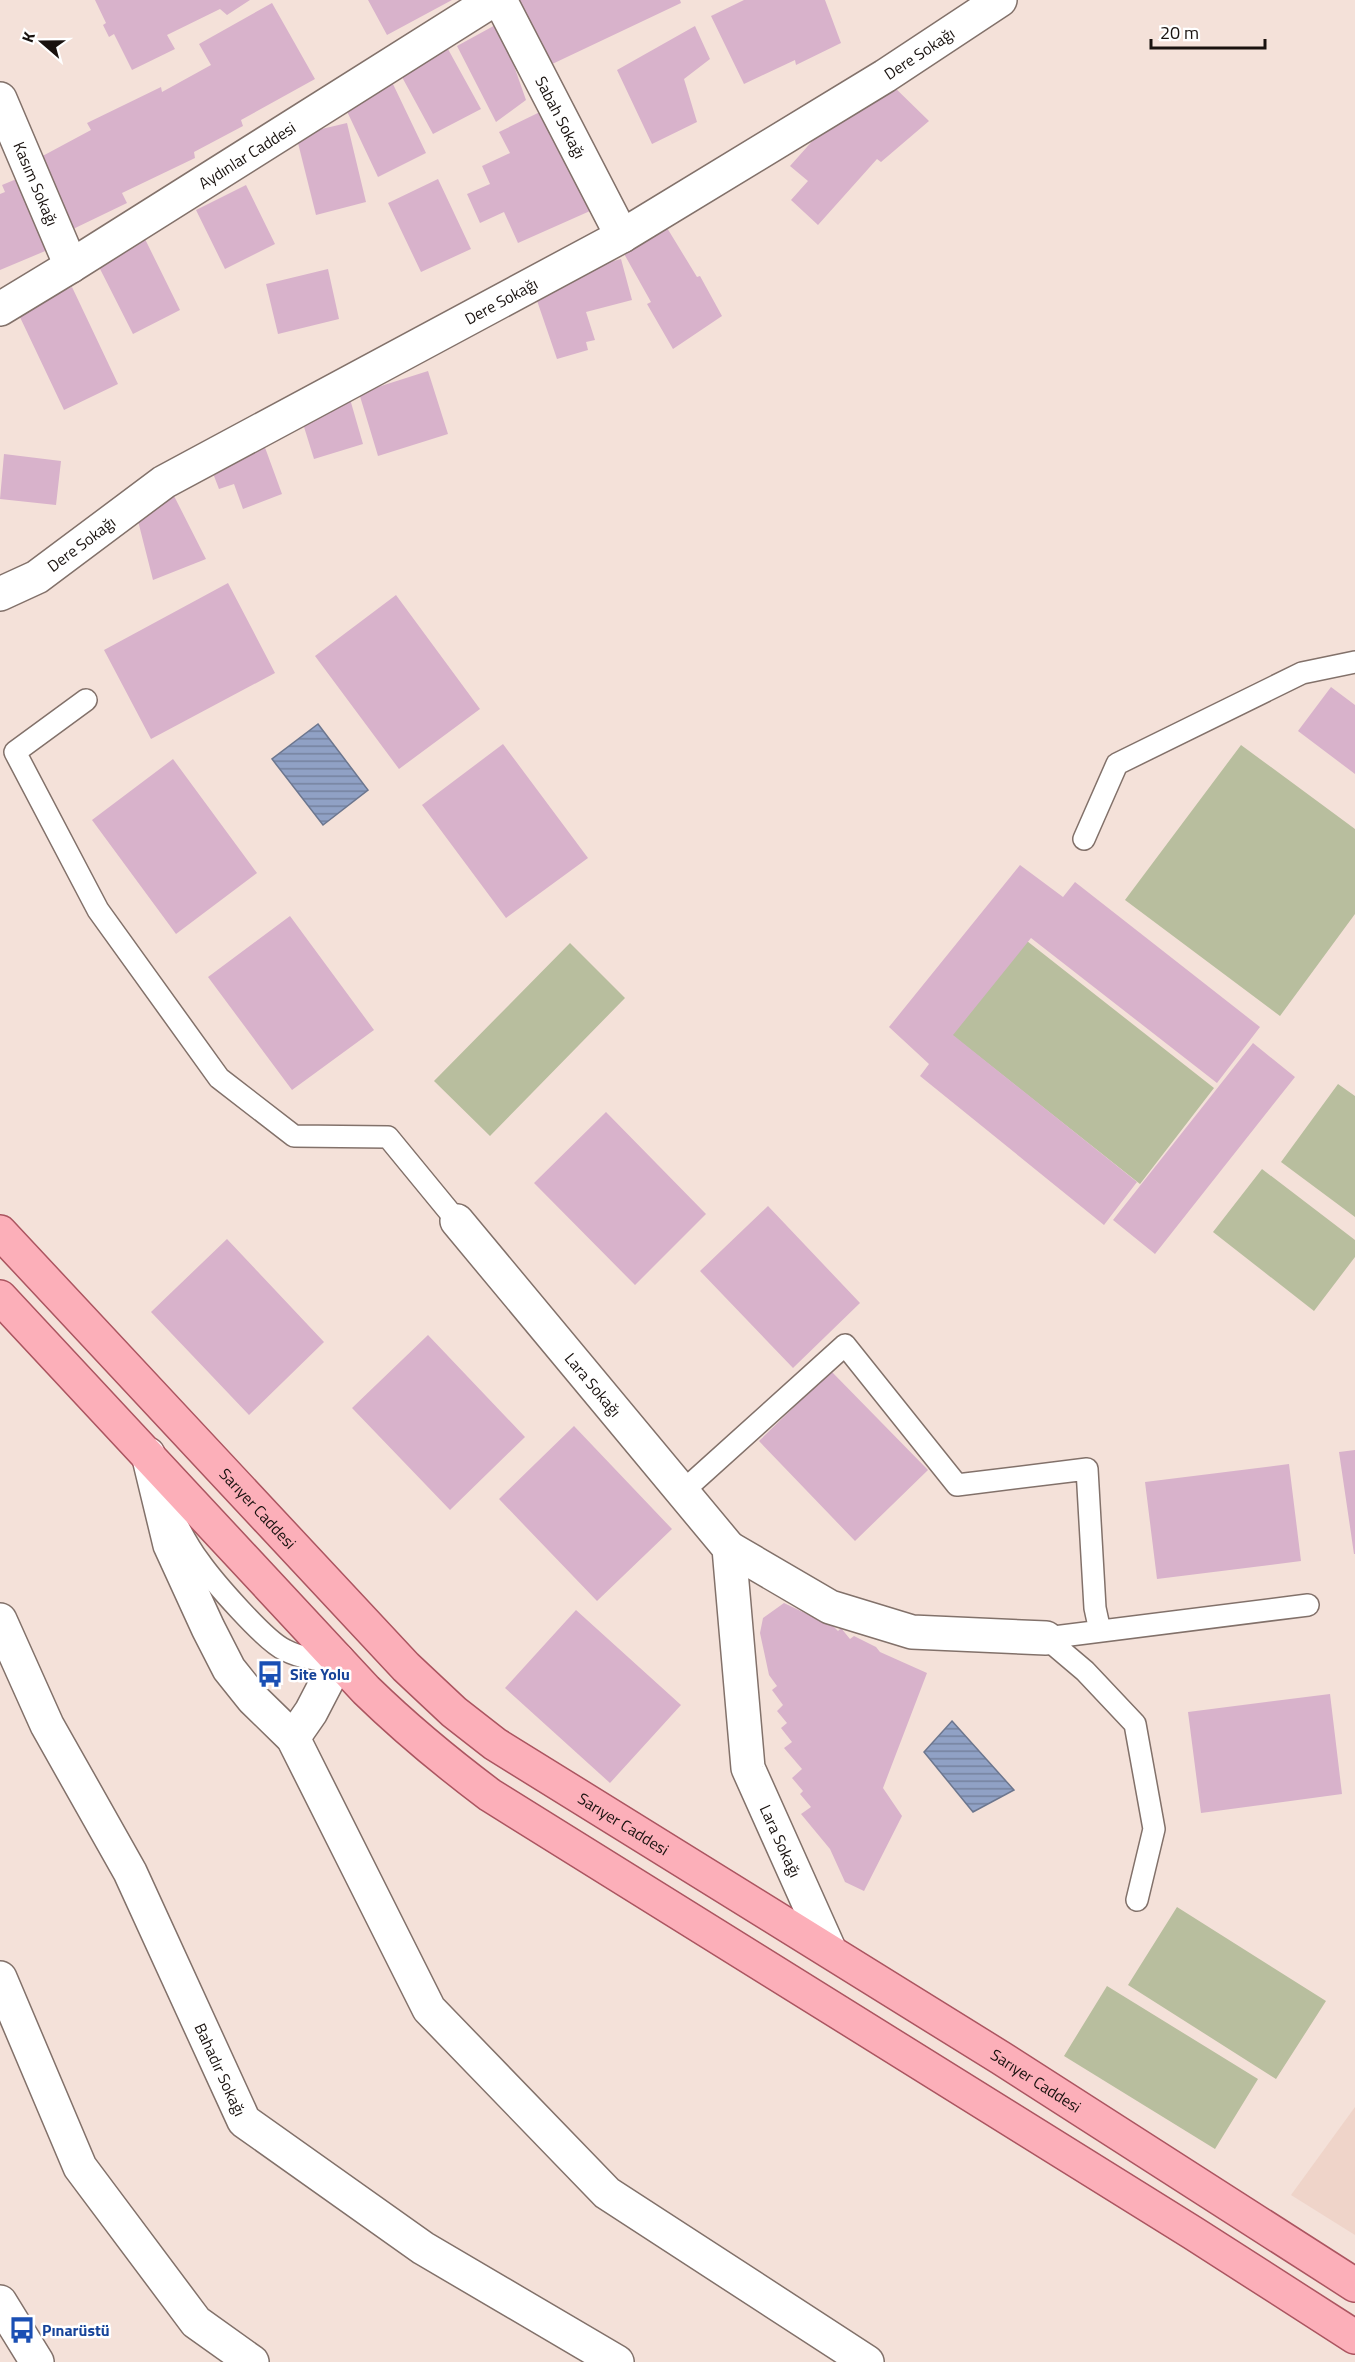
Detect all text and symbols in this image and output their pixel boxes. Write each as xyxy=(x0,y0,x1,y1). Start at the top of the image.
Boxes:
north arrow xyxy=(12,12,72,72)
scale bar xyxy=(1151,12,1265,50)
text: 20 m xyxy=(1160,19,1199,46)
street label: Dere Sokağı xyxy=(879,21,959,85)
text: K xyxy=(15,28,41,45)
street label: Sabah Sokağı xyxy=(529,72,592,163)
street label: Aydınlar Caddesi xyxy=(194,115,300,195)
street label: Kasım Sokağı xyxy=(7,138,65,230)
street label: Dere Sokağı xyxy=(460,271,542,330)
street label: Dere Sokağı xyxy=(42,510,120,577)
street label: Lara Sokağı xyxy=(559,1347,627,1422)
street label: Sarıyer Caddesi xyxy=(214,1462,302,1554)
bus stop icon: Site Yolu xyxy=(255,1659,285,1689)
place label: Site Yolu xyxy=(290,1662,350,1686)
street label: Sarıyer Caddesi xyxy=(573,1786,674,1861)
street label: Lara Sokağı xyxy=(754,1801,807,1881)
street label: Bahadır Sokağı xyxy=(189,2019,252,2120)
street label: Sarıyer Caddesi xyxy=(986,2043,1086,2118)
bus stop icon: Pınarüstü xyxy=(7,2315,37,2345)
place label: Pınarüstü xyxy=(42,2318,110,2342)

